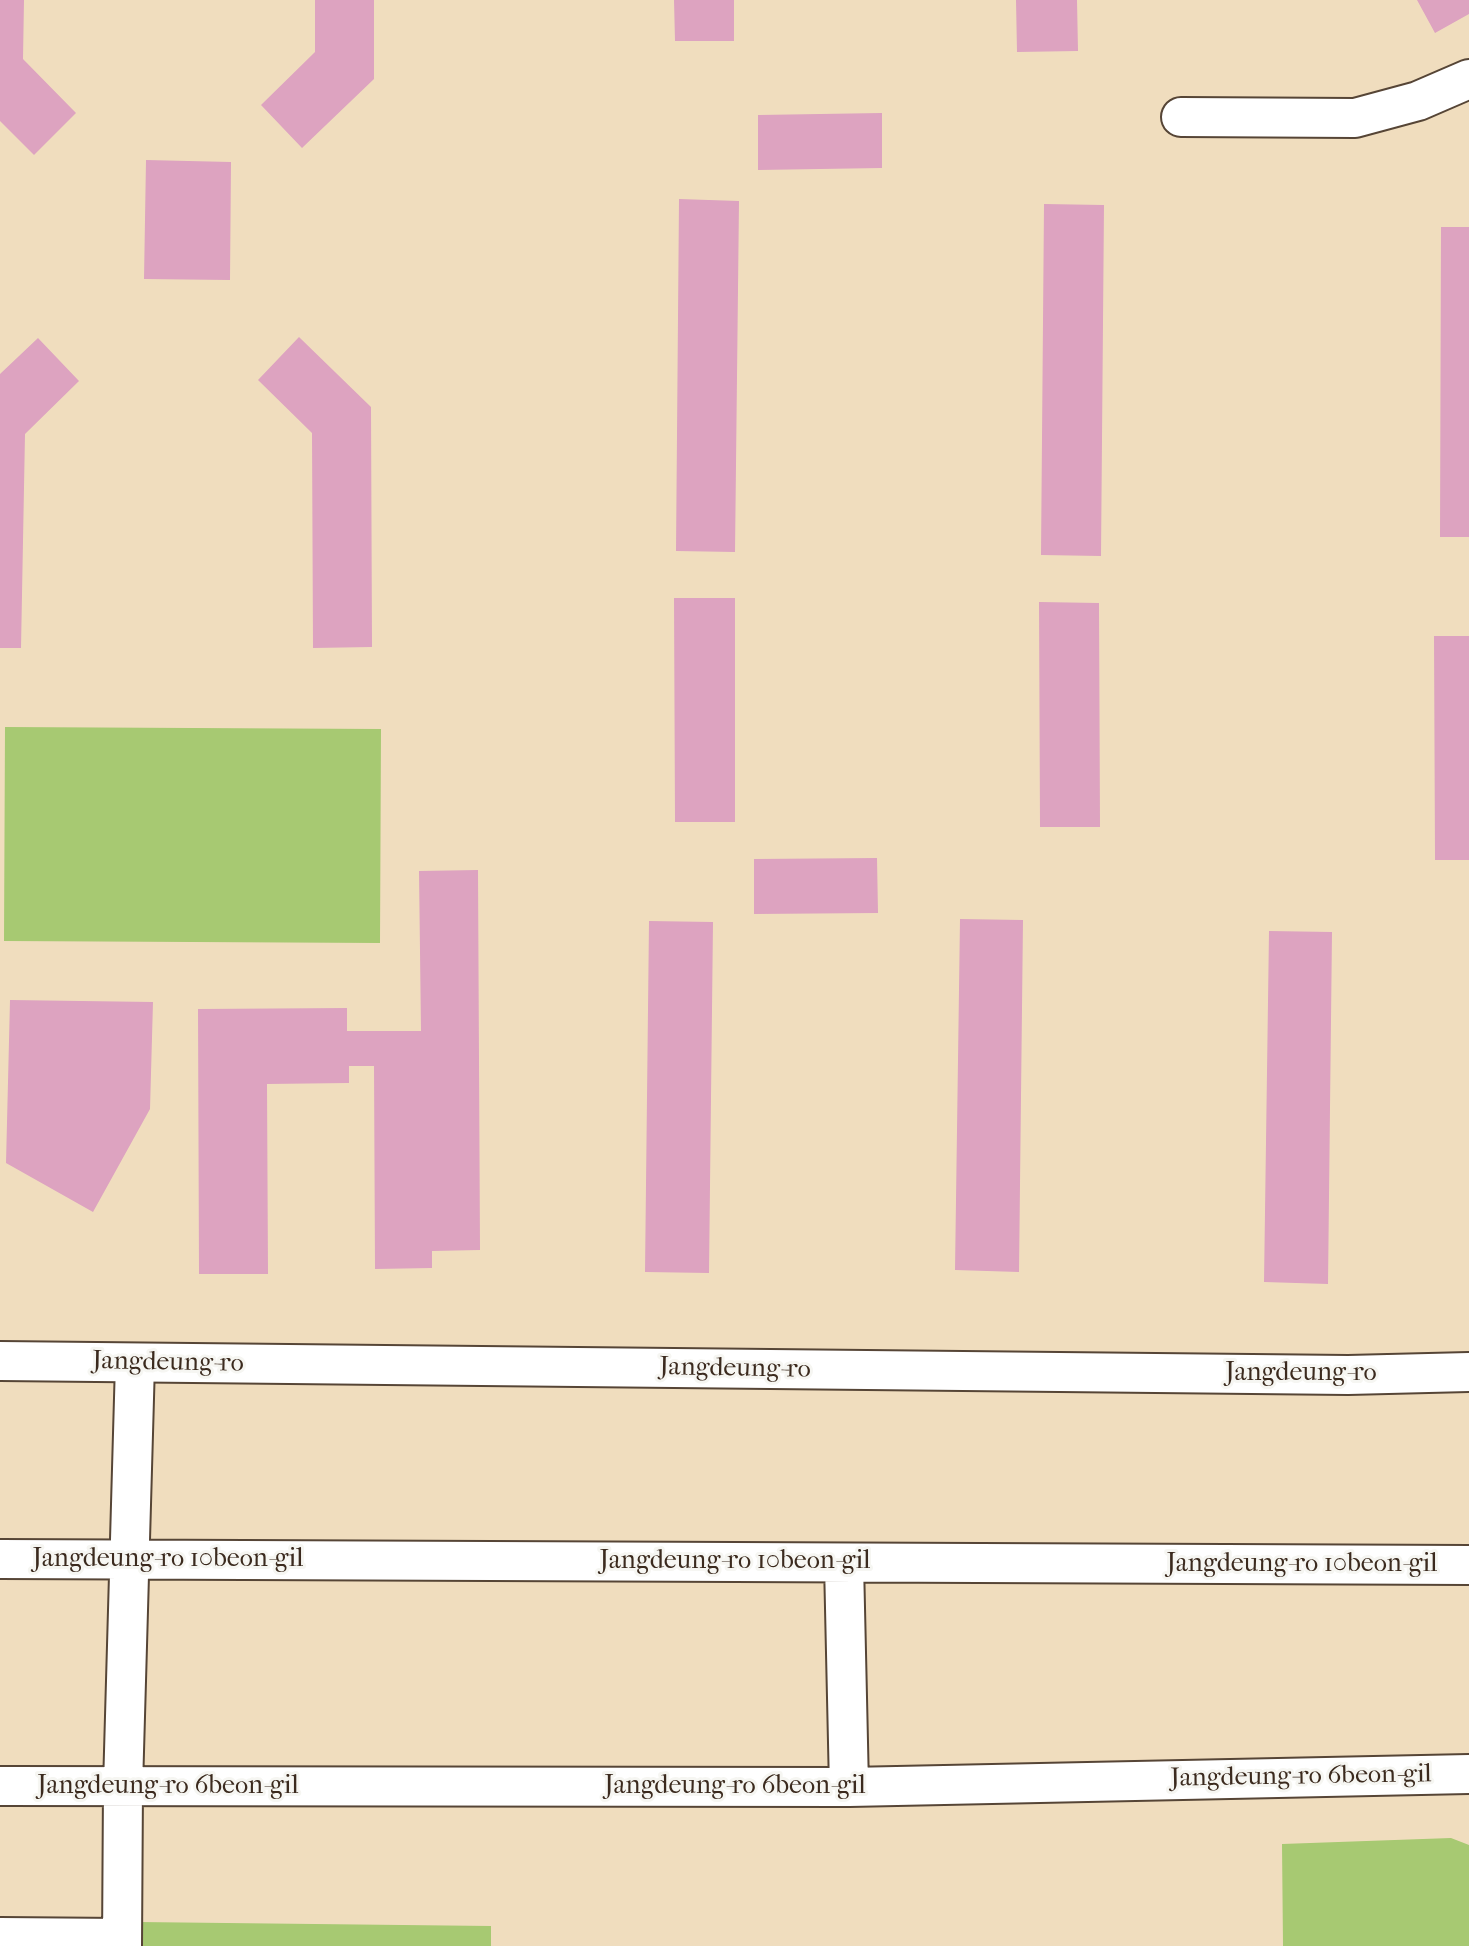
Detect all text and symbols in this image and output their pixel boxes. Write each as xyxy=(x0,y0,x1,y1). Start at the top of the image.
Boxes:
street label: Jangdeung-ro xyxy=(92,1346,244,1380)
street label: Jangdeung-ro xyxy=(659,1352,811,1386)
street label: Jangdeung-ro xyxy=(1225,1358,1377,1390)
street label: Jangdeung-ro 10beon-gil xyxy=(33,1544,303,1576)
street label: Jangdeung-ro 10beon-gil xyxy=(600,1546,870,1578)
street label: Jangdeung-ro 10beon-gil xyxy=(1167,1549,1437,1581)
street label: Jangdeung-ro 6beon-gil xyxy=(1170,1759,1432,1795)
street label: Jangdeung-ro 6beon-gil xyxy=(37,1771,299,1803)
street label: Jangdeung-ro 6beon-gil xyxy=(604,1771,866,1803)

